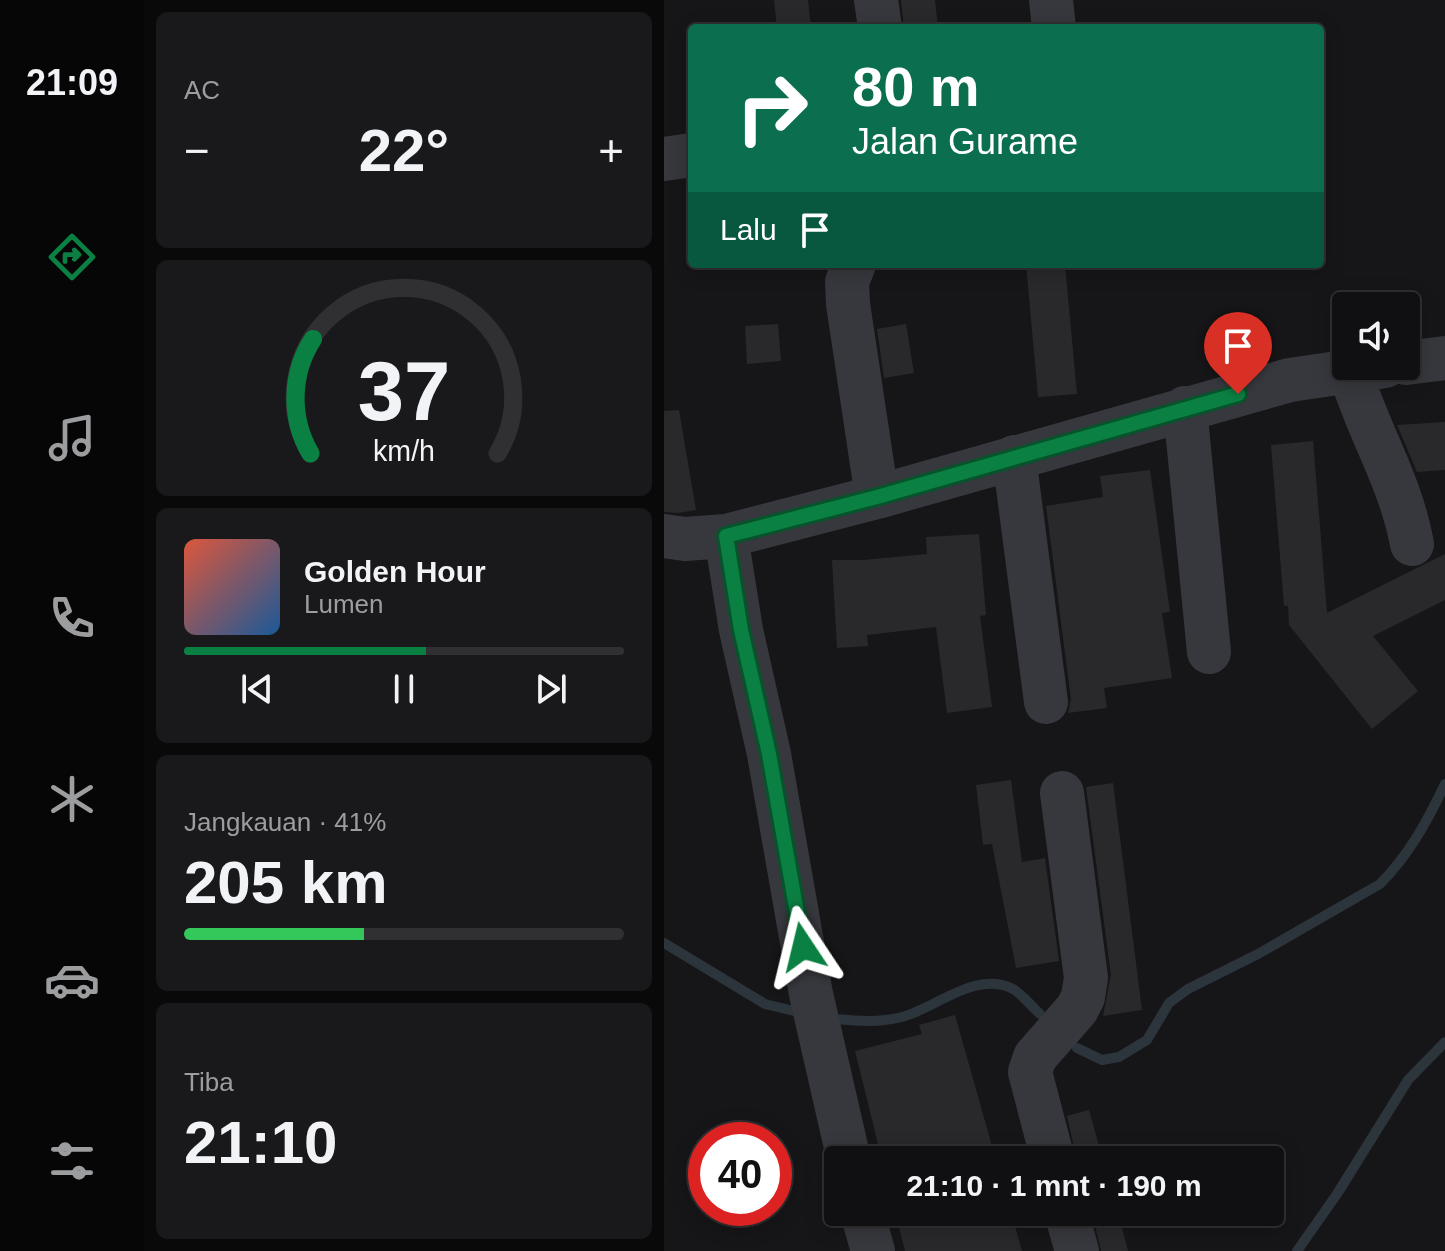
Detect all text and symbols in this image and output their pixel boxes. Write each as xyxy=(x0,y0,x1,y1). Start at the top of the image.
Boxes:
text: 80 m xyxy=(852,55,980,118)
icon: right xyxy=(720,56,824,160)
text: 21:09 xyxy=(26,62,118,103)
text: AC xyxy=(184,75,220,105)
text: 22° xyxy=(359,117,449,184)
text: Jalan Gurame xyxy=(852,121,1078,162)
text: − xyxy=(184,126,210,175)
text: + xyxy=(598,126,624,175)
icon: arrive xyxy=(793,208,837,252)
text: Lalu xyxy=(720,213,777,246)
icon: directions xyxy=(44,229,100,285)
map controls xyxy=(1332,292,1420,380)
button: sound xyxy=(1332,292,1420,380)
pin xyxy=(1204,312,1272,394)
icon: arrive xyxy=(1216,324,1260,368)
text: 37 xyxy=(358,344,450,437)
icon: music xyxy=(44,410,100,466)
text: km/h xyxy=(373,435,435,467)
text: Golden Hour xyxy=(304,555,486,588)
text: Lumen xyxy=(304,589,384,619)
icon: phone xyxy=(44,590,100,646)
icon: previous xyxy=(235,667,279,711)
icon: pause xyxy=(382,667,426,711)
icon: next xyxy=(529,667,573,711)
icon: climate xyxy=(44,771,100,827)
text: Jangkauan · 41% xyxy=(184,807,386,837)
text: 205 km xyxy=(184,849,388,916)
position arrow xyxy=(761,905,845,989)
icon: car xyxy=(44,952,100,1008)
text: Tiba xyxy=(184,1067,234,1097)
text: 21:10 xyxy=(184,1109,337,1176)
speed limit sign: 40 xyxy=(688,1122,792,1226)
icon: filters xyxy=(44,1133,100,1189)
text: 21:10 · 1 mnt · 190 m xyxy=(906,1169,1202,1202)

